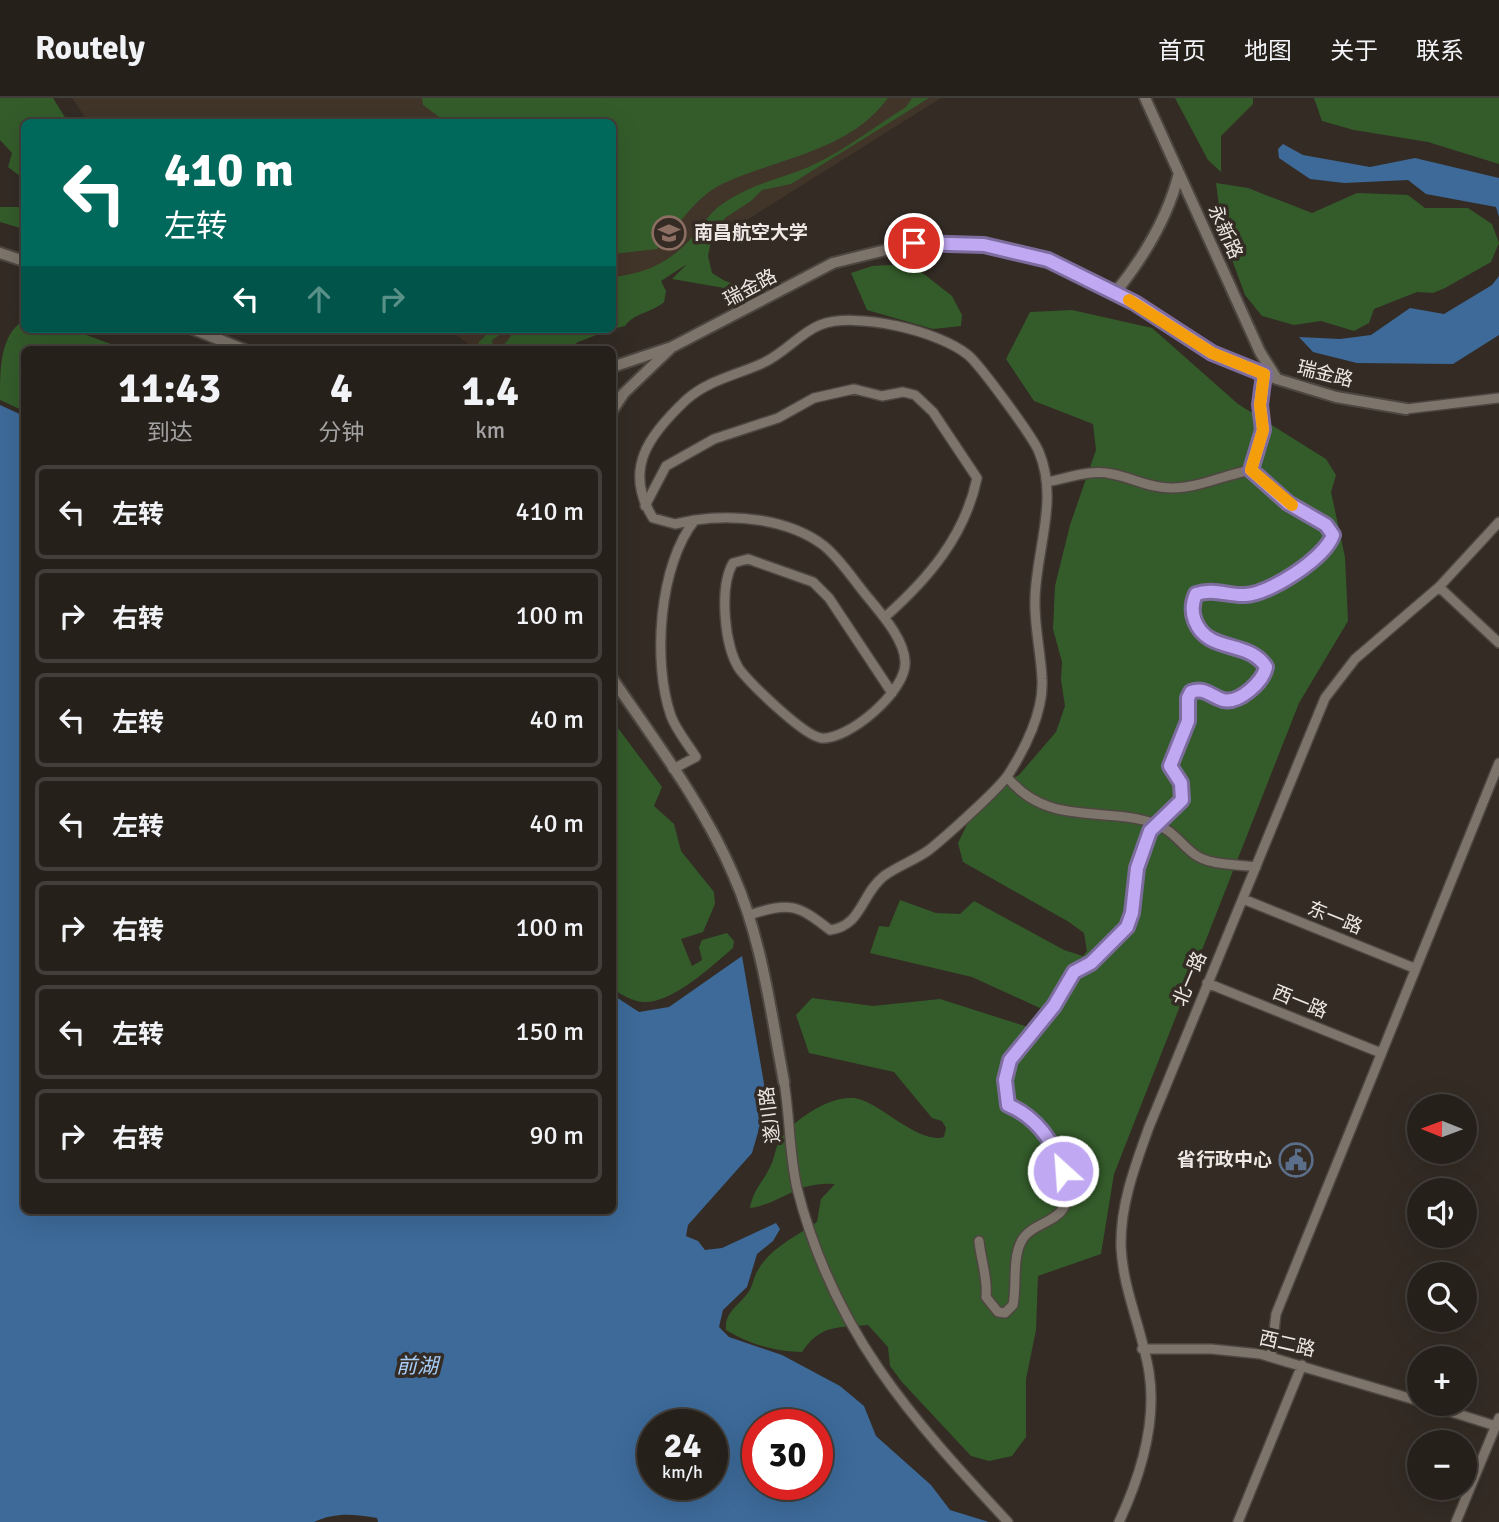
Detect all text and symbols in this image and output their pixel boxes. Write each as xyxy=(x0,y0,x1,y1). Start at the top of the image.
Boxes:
text: Routely xyxy=(35,28,145,69)
text: 首页 xyxy=(1158,36,1206,66)
text: 地图 xyxy=(1244,36,1292,66)
text: 关于 xyxy=(1330,36,1378,66)
text: 联系 xyxy=(1416,36,1464,66)
text: 410 m xyxy=(164,140,294,200)
icon: left xyxy=(49,147,140,238)
street label: 永新路 xyxy=(1202,201,1248,263)
text: 左转 xyxy=(164,207,228,246)
pin xyxy=(884,213,944,273)
school or university icon: 南昌航空大学 xyxy=(650,214,688,252)
place label: 南昌航空大学 xyxy=(694,221,808,245)
icon: arrive xyxy=(895,224,933,262)
street label: 瑞金路 xyxy=(719,264,781,312)
icon: left xyxy=(227,280,265,318)
icon: ahead xyxy=(300,280,338,318)
icon: right xyxy=(373,280,411,318)
street label: 瑞金路 xyxy=(1294,355,1356,393)
text: 11:43 xyxy=(118,363,221,414)
text: 4 xyxy=(330,363,353,414)
text: 1.4 xyxy=(461,366,519,417)
text: km xyxy=(475,416,505,445)
text: 到达 xyxy=(147,418,193,447)
text: 分钟 xyxy=(318,418,364,447)
icon: left xyxy=(53,493,91,531)
text: 410 m xyxy=(515,496,584,528)
text: 左转 xyxy=(112,499,164,531)
icon: right xyxy=(53,597,91,635)
text: 100 m xyxy=(515,600,584,632)
text: 右转 xyxy=(112,603,164,635)
icon: left xyxy=(53,701,91,739)
text: 40 m xyxy=(529,704,584,736)
text: 左转 xyxy=(112,707,164,739)
icon: left xyxy=(53,805,91,843)
text: 40 m xyxy=(529,808,584,840)
text: 左转 xyxy=(112,811,164,843)
street label: 东一路 xyxy=(1304,896,1366,940)
icon: right xyxy=(53,909,91,947)
text: 100 m xyxy=(515,912,584,944)
text: 右转 xyxy=(112,915,164,947)
street label: 北一路 xyxy=(1168,948,1212,1010)
street label: 西一路 xyxy=(1269,980,1331,1024)
icon: left xyxy=(53,1013,91,1051)
text: 150 m xyxy=(515,1016,584,1048)
text: 左转 xyxy=(112,1019,164,1051)
street label: 遂川路 xyxy=(755,1085,785,1145)
north arrow xyxy=(1407,1094,1477,1164)
map controls xyxy=(1407,1094,1477,1500)
icon: right xyxy=(53,1117,91,1155)
text: 90 m xyxy=(529,1120,584,1152)
text: 右转 xyxy=(112,1123,164,1155)
position arrow xyxy=(1026,1134,1100,1208)
public building icon: 省行政中心 xyxy=(1277,1141,1315,1179)
place label: 省行政中心 xyxy=(1177,1148,1272,1172)
button: sound xyxy=(1407,1178,1477,1248)
button: search xyxy=(1407,1262,1477,1332)
street label: 西二路 xyxy=(1257,1326,1317,1362)
button: + xyxy=(1407,1346,1477,1416)
water label: 前湖 xyxy=(396,1353,441,1379)
speed limit sign: 30 xyxy=(742,1409,833,1500)
text: 24 xyxy=(664,1424,701,1467)
button: − xyxy=(1407,1430,1477,1500)
text: km/h xyxy=(662,1461,703,1483)

